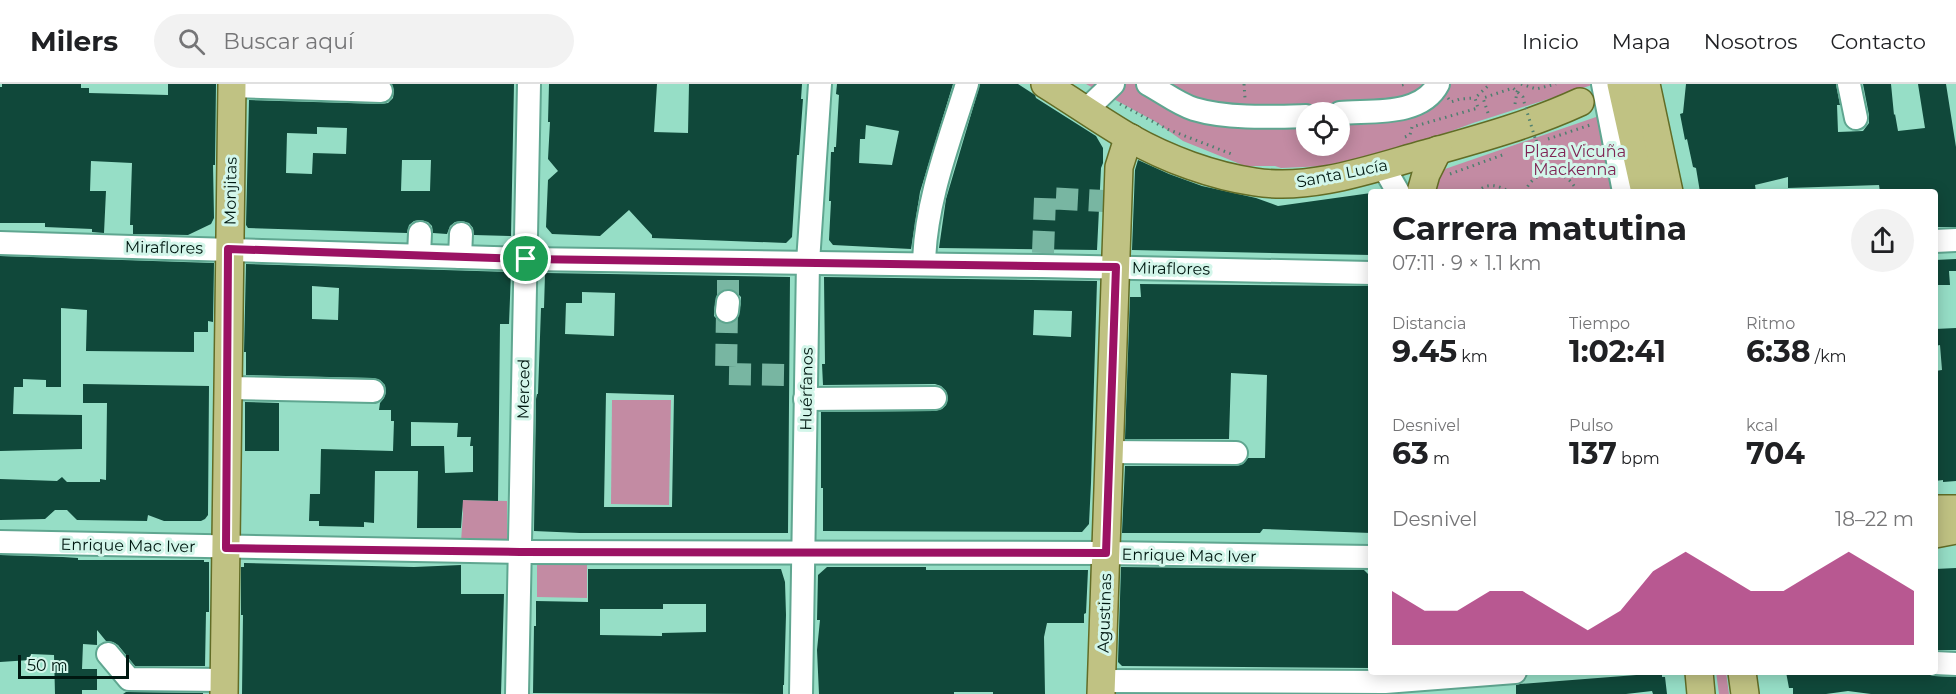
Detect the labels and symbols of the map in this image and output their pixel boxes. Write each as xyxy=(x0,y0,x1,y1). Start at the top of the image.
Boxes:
park label: Plaza Vicuña Mackenna xyxy=(1524,142,1626,179)
street label: Santa Lucía xyxy=(1295,155,1389,192)
street label: Monjitas xyxy=(220,157,241,225)
pin xyxy=(500,233,551,284)
street label: Miraflores xyxy=(125,237,203,258)
street label: Miraflores xyxy=(1132,258,1210,279)
street label: Huérfanos xyxy=(796,347,817,431)
street label: Merced xyxy=(513,359,534,419)
street label: Enrique Mac Iver xyxy=(60,535,196,556)
street label: Enrique Mac Iver xyxy=(1121,545,1257,566)
street label: Agustinas xyxy=(1094,573,1115,653)
scale bar xyxy=(18,652,129,680)

